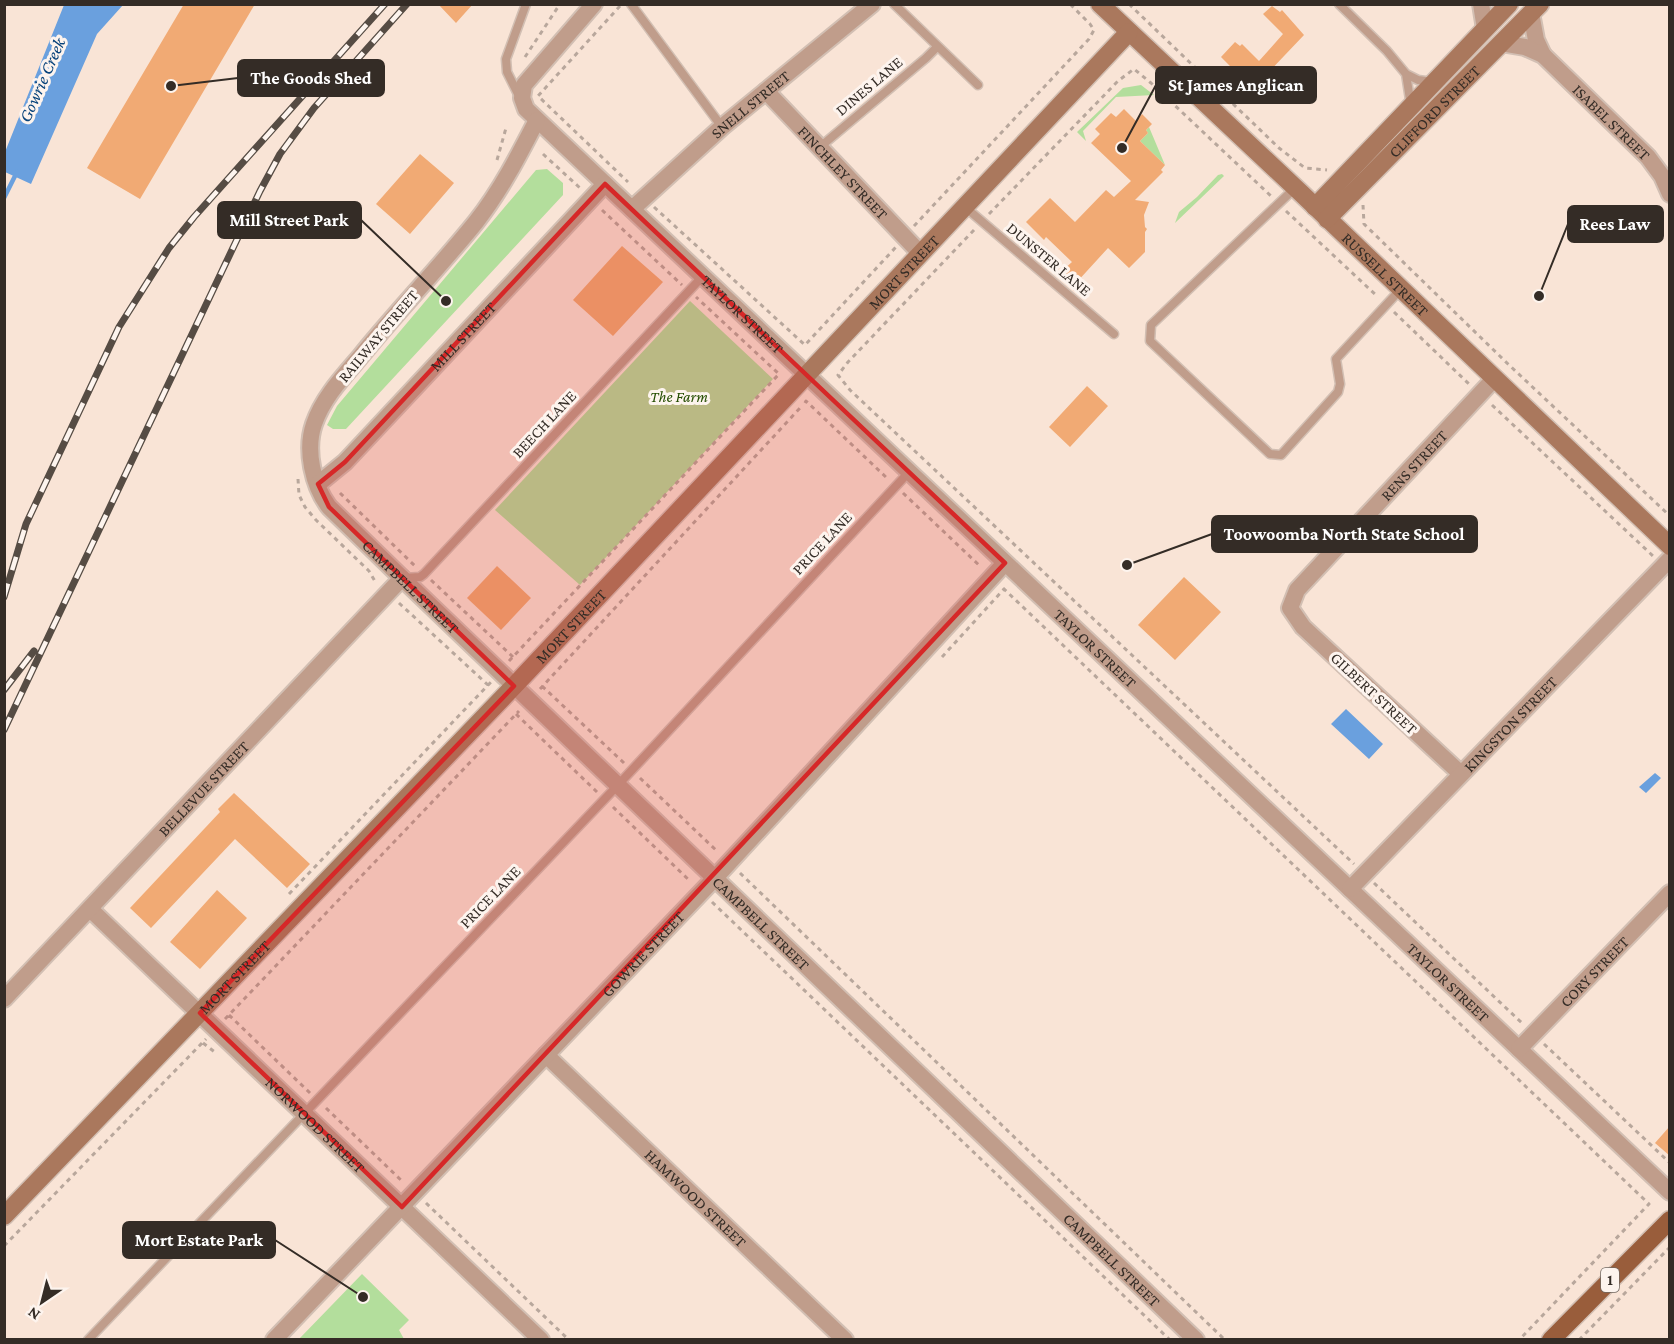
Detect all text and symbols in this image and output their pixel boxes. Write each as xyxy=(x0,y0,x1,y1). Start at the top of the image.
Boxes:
water label: Gowrie Creek xyxy=(15,34,70,125)
street label: DINES LANE xyxy=(832,53,906,119)
callout: The Goods Shed xyxy=(238,60,384,96)
street label: CLIFFORD STREET xyxy=(1385,61,1483,160)
street label: SNELL STREET xyxy=(707,67,793,141)
callout: St James Anglican xyxy=(1156,67,1316,103)
text: The Goods Shed xyxy=(250,68,372,88)
text: St James Anglican xyxy=(1168,75,1305,95)
street label: ISABEL STREET xyxy=(1570,81,1654,163)
street label: FINCHLEY STREET xyxy=(795,122,892,223)
callout: Mill Street Park xyxy=(218,202,361,238)
callout: Rees Law xyxy=(1568,206,1663,242)
text: Mill Street Park xyxy=(230,210,349,230)
text: Rees Law xyxy=(1580,214,1651,234)
street label: DUNSTER LANE xyxy=(1004,219,1095,299)
street label: RUSSELL STREET xyxy=(1339,229,1432,319)
street label: MORT STREET xyxy=(865,231,942,312)
street label: TAYLOR STREET xyxy=(698,271,787,357)
street label: RAILWAY STREET xyxy=(335,286,422,385)
street label: MILL STREET xyxy=(426,298,499,374)
street label: BEECH LANE xyxy=(509,387,580,461)
park label: The Farm xyxy=(650,388,708,405)
street label: RENS STREET xyxy=(1377,426,1451,504)
street label: PRICE LANE xyxy=(789,508,855,578)
callout: Toowoomba North State School xyxy=(1212,516,1477,552)
text: Toowoomba North State School xyxy=(1223,524,1465,544)
street label: CAMPBELL STREET xyxy=(359,536,463,637)
street label: MORT STREET xyxy=(532,585,610,666)
street label: TAYLOR STREET xyxy=(1051,605,1140,691)
street label: GILBERT STREET xyxy=(1327,649,1421,737)
street label: KINGSTON STREET xyxy=(1460,673,1560,775)
street label: BELLEVUE STREET xyxy=(154,737,252,839)
street label: PRICE LANE xyxy=(456,862,524,931)
street label: CAMPBELL STREET xyxy=(710,873,813,973)
street label: GOWRIE STREET xyxy=(598,907,688,1000)
street label: CORY STREET xyxy=(1556,933,1632,1010)
street label: MORT STREET xyxy=(195,936,274,1017)
street label: TAYLOR STREET xyxy=(1404,939,1493,1025)
street label: NORWOOD STREET xyxy=(263,1073,369,1176)
street label: HAMWOOD STREET xyxy=(642,1146,750,1250)
street label: CAMPBELL STREET xyxy=(1060,1209,1164,1310)
callout: Mort Estate Park xyxy=(123,1222,275,1258)
text: Mort Estate Park xyxy=(135,1230,263,1250)
road number: 1 xyxy=(1601,1268,1619,1292)
north arrow xyxy=(12,1272,72,1332)
text: N xyxy=(24,1304,43,1324)

